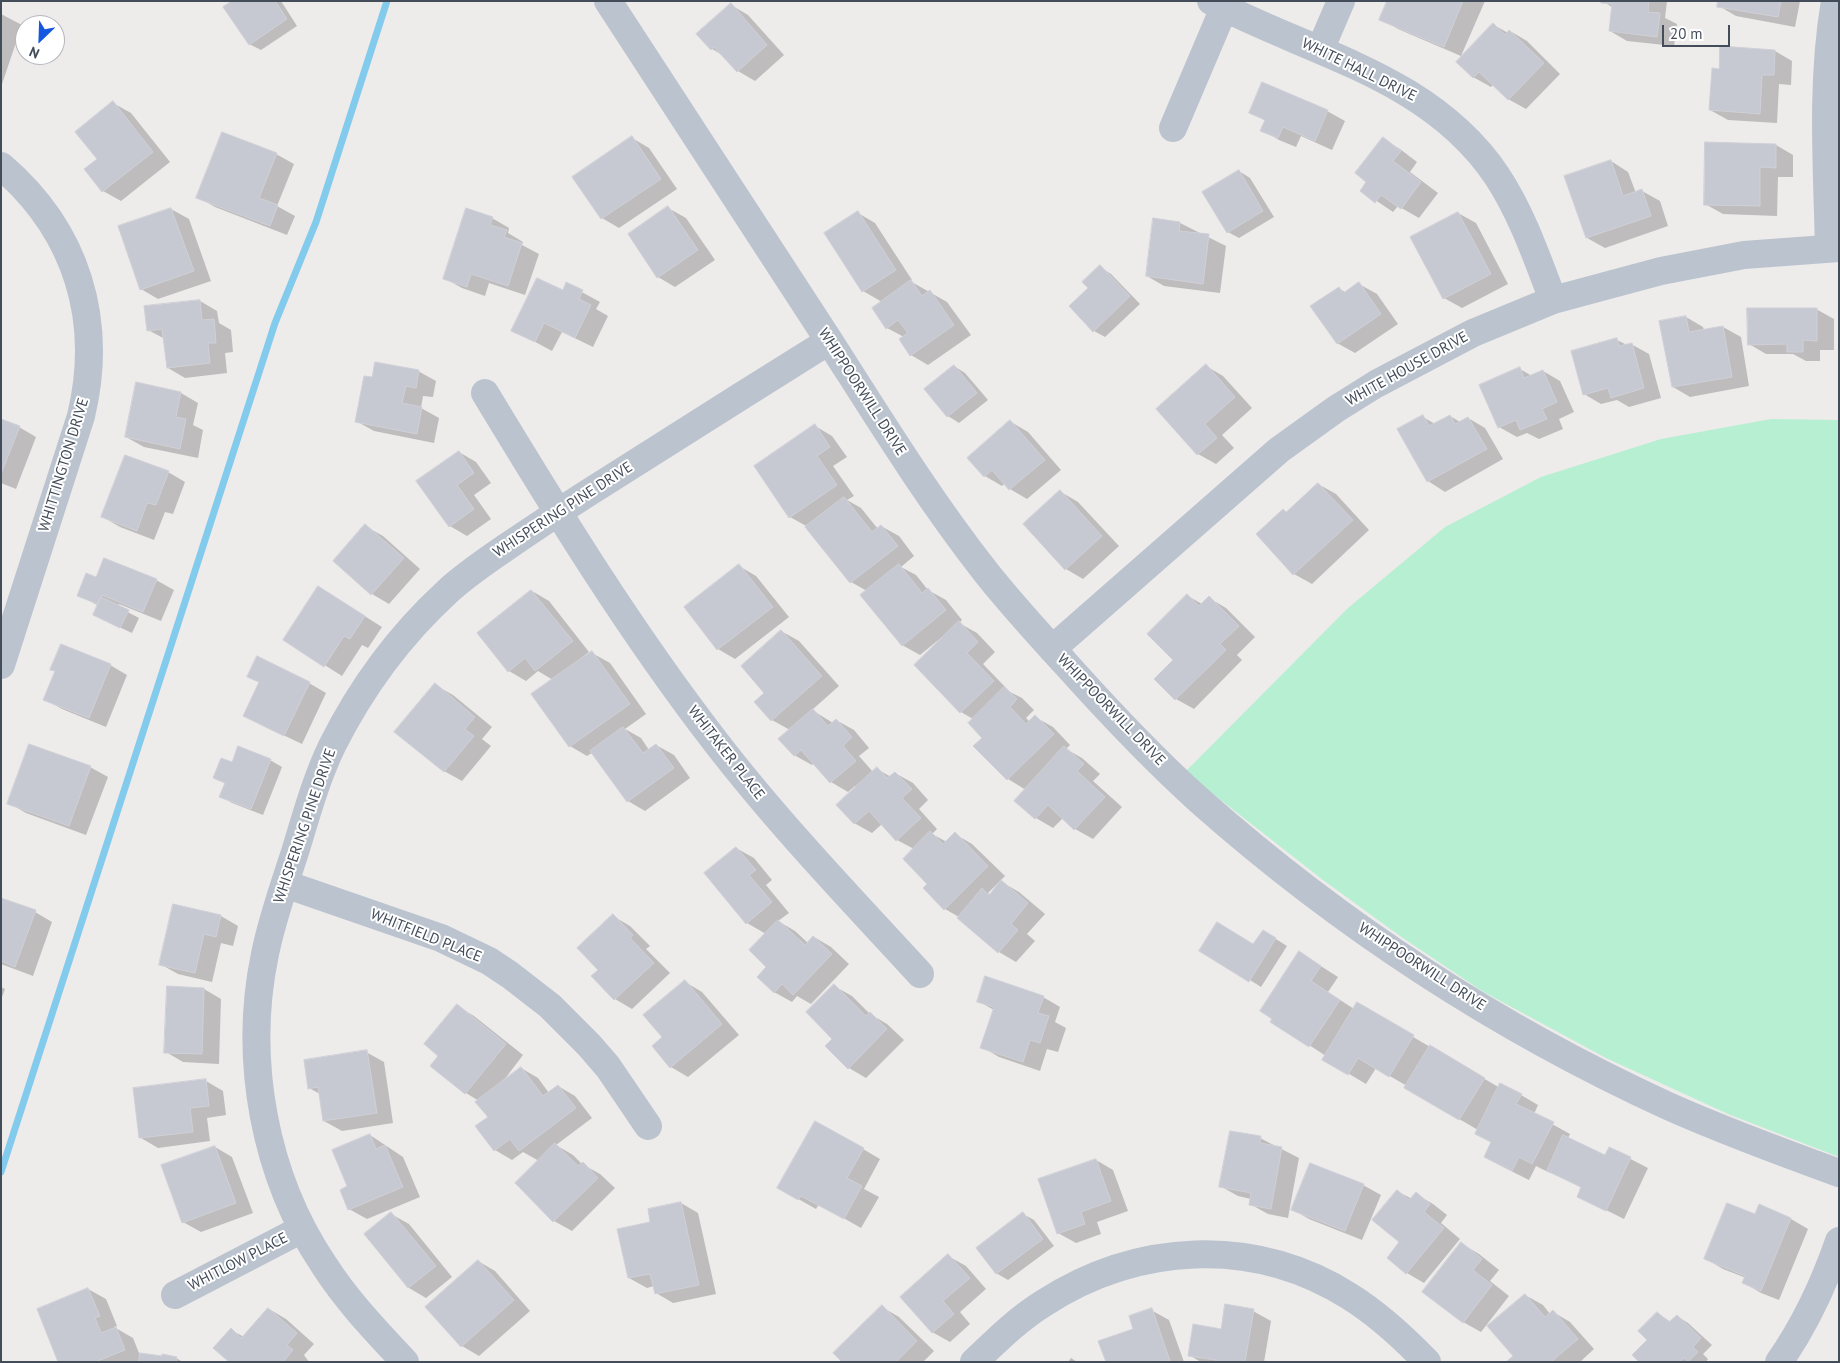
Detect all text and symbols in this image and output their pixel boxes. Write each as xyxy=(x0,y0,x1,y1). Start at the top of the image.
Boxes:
north arrow xyxy=(15,15,65,65)
scale bar xyxy=(1665,15,1732,47)
text: 20 m xyxy=(1670,24,1703,43)
street label: WHITE HALL DRIVE xyxy=(1299,34,1419,106)
text: N xyxy=(26,43,42,63)
street label: WHIPPOORWILL DRIVE xyxy=(814,325,910,459)
street label: WHITE HOUSE DRIVE xyxy=(1343,328,1471,410)
street label: WHITTINGTON DRIVE xyxy=(35,396,93,534)
street label: WHISPERING PINE DRIVE xyxy=(490,458,636,562)
street label: WHIPPOORWILL DRIVE xyxy=(1053,650,1169,770)
street label: WHITAKER PLACE xyxy=(684,702,768,804)
street label: WHISPERING PINE DRIVE xyxy=(270,746,340,906)
street label: WHITFIELD PLACE xyxy=(368,906,484,966)
street label: WHIPPOORWILL DRIVE xyxy=(1355,919,1489,1015)
street label: WHITLOW PLACE xyxy=(185,1229,291,1295)

